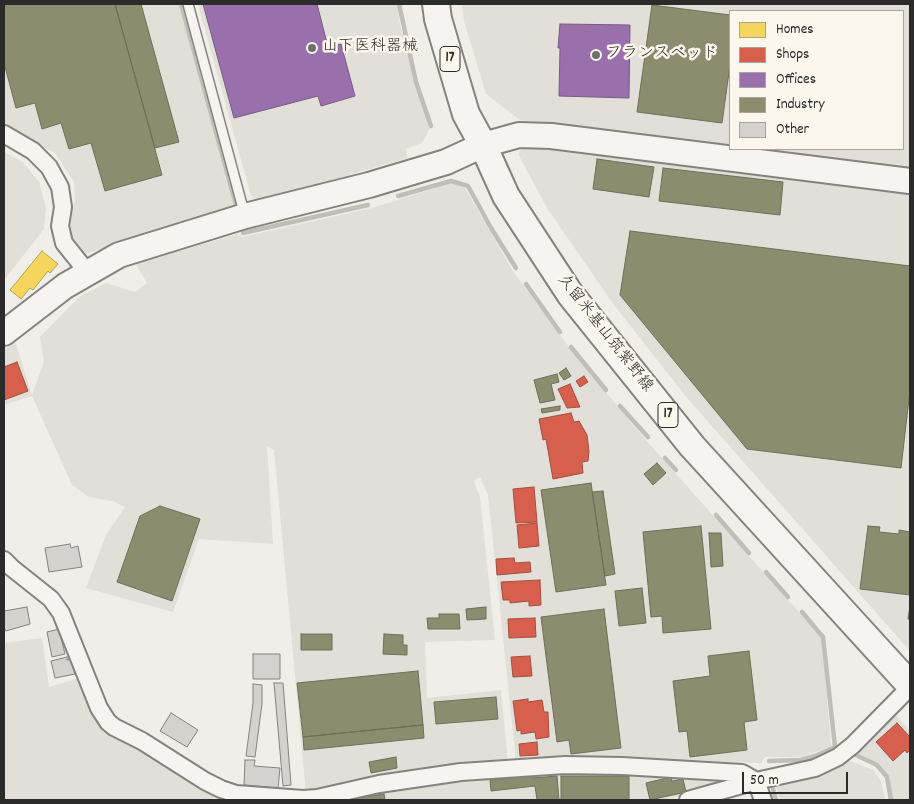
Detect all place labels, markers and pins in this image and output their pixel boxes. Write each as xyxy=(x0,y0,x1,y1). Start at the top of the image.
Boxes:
place label: 山下医科器械 xyxy=(322,38,418,58)
marker: 山下医科器械 xyxy=(306,42,318,54)
place label: フランスベッド xyxy=(606,45,718,65)
marker: フランスベッド xyxy=(590,49,602,61)

